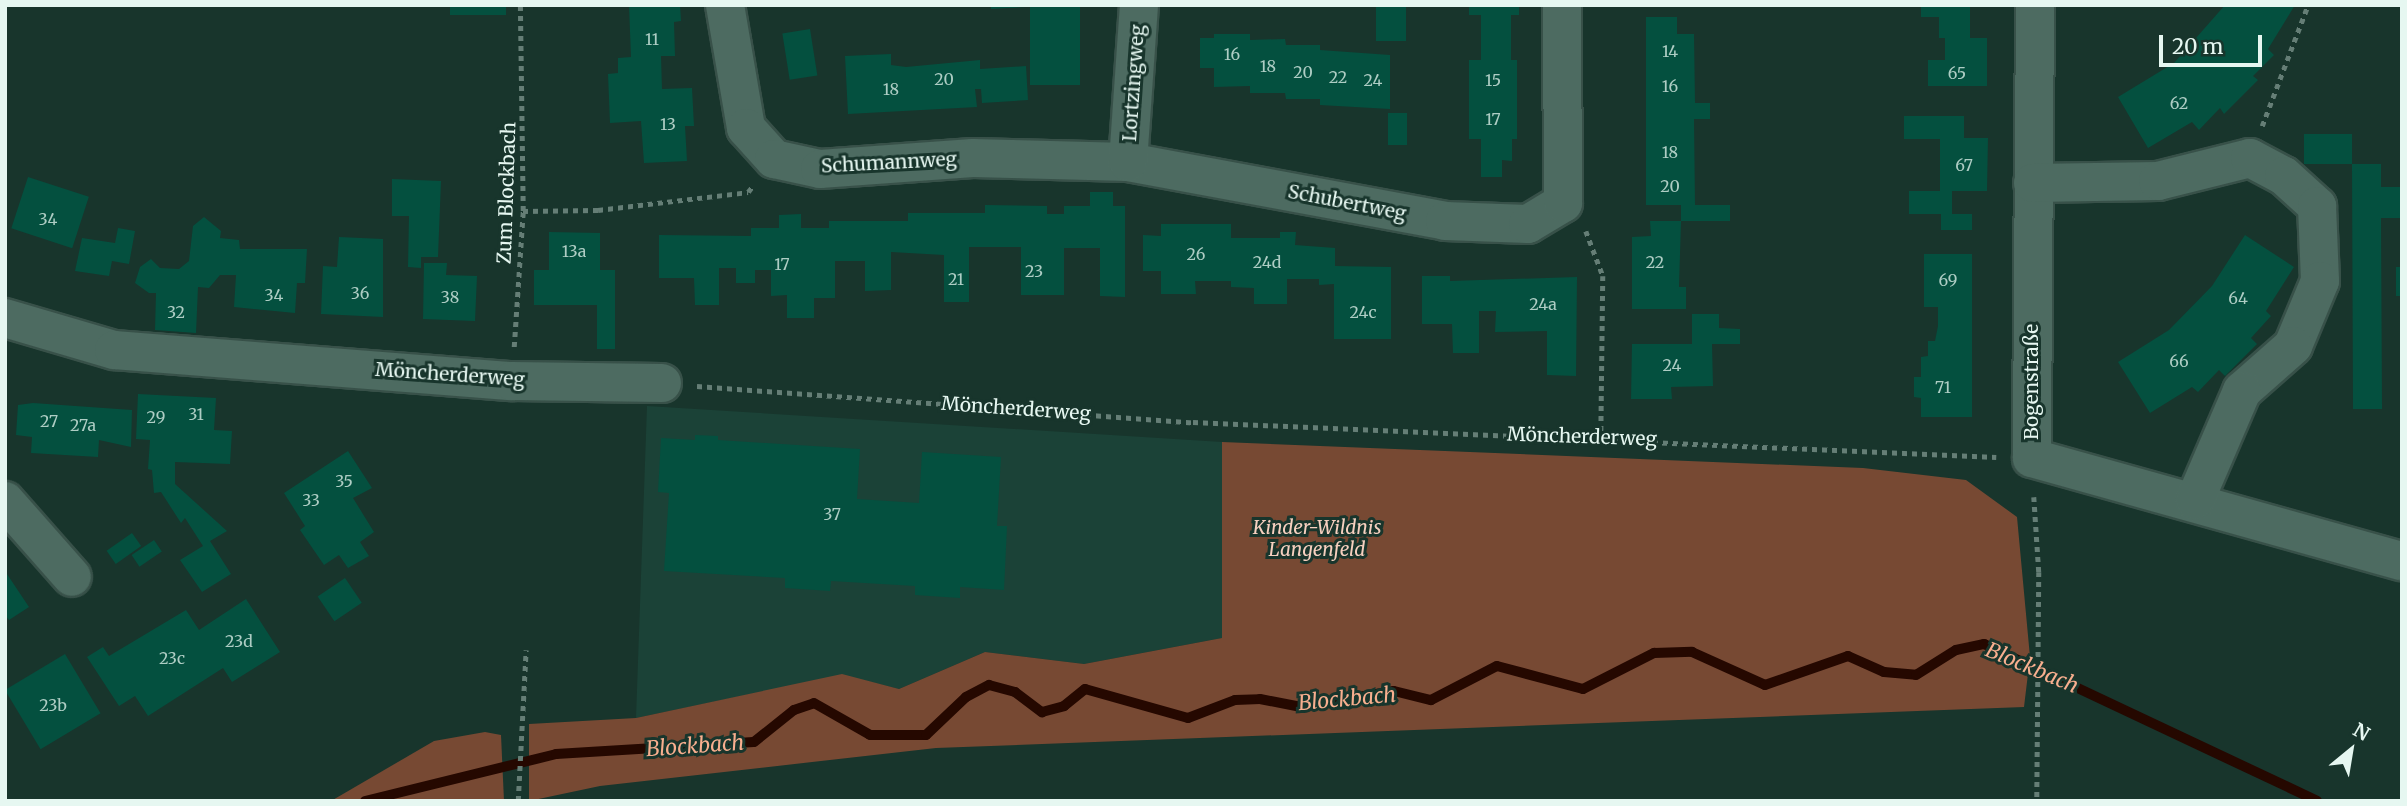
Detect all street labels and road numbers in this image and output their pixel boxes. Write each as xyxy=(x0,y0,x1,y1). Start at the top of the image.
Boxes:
street label: Lortzingweg xyxy=(1119,24,1149,142)
street label: Zum Blockbach xyxy=(493,122,521,264)
street label: Schumannweg xyxy=(820,148,958,178)
street label: Schubertweg xyxy=(1286,180,1408,226)
street label: Bogenstraße xyxy=(2021,324,2043,440)
street label: Möncherderweg xyxy=(374,358,526,392)
street label: Möncherderweg xyxy=(940,392,1092,426)
street label: Möncherderweg xyxy=(1507,423,1657,451)

